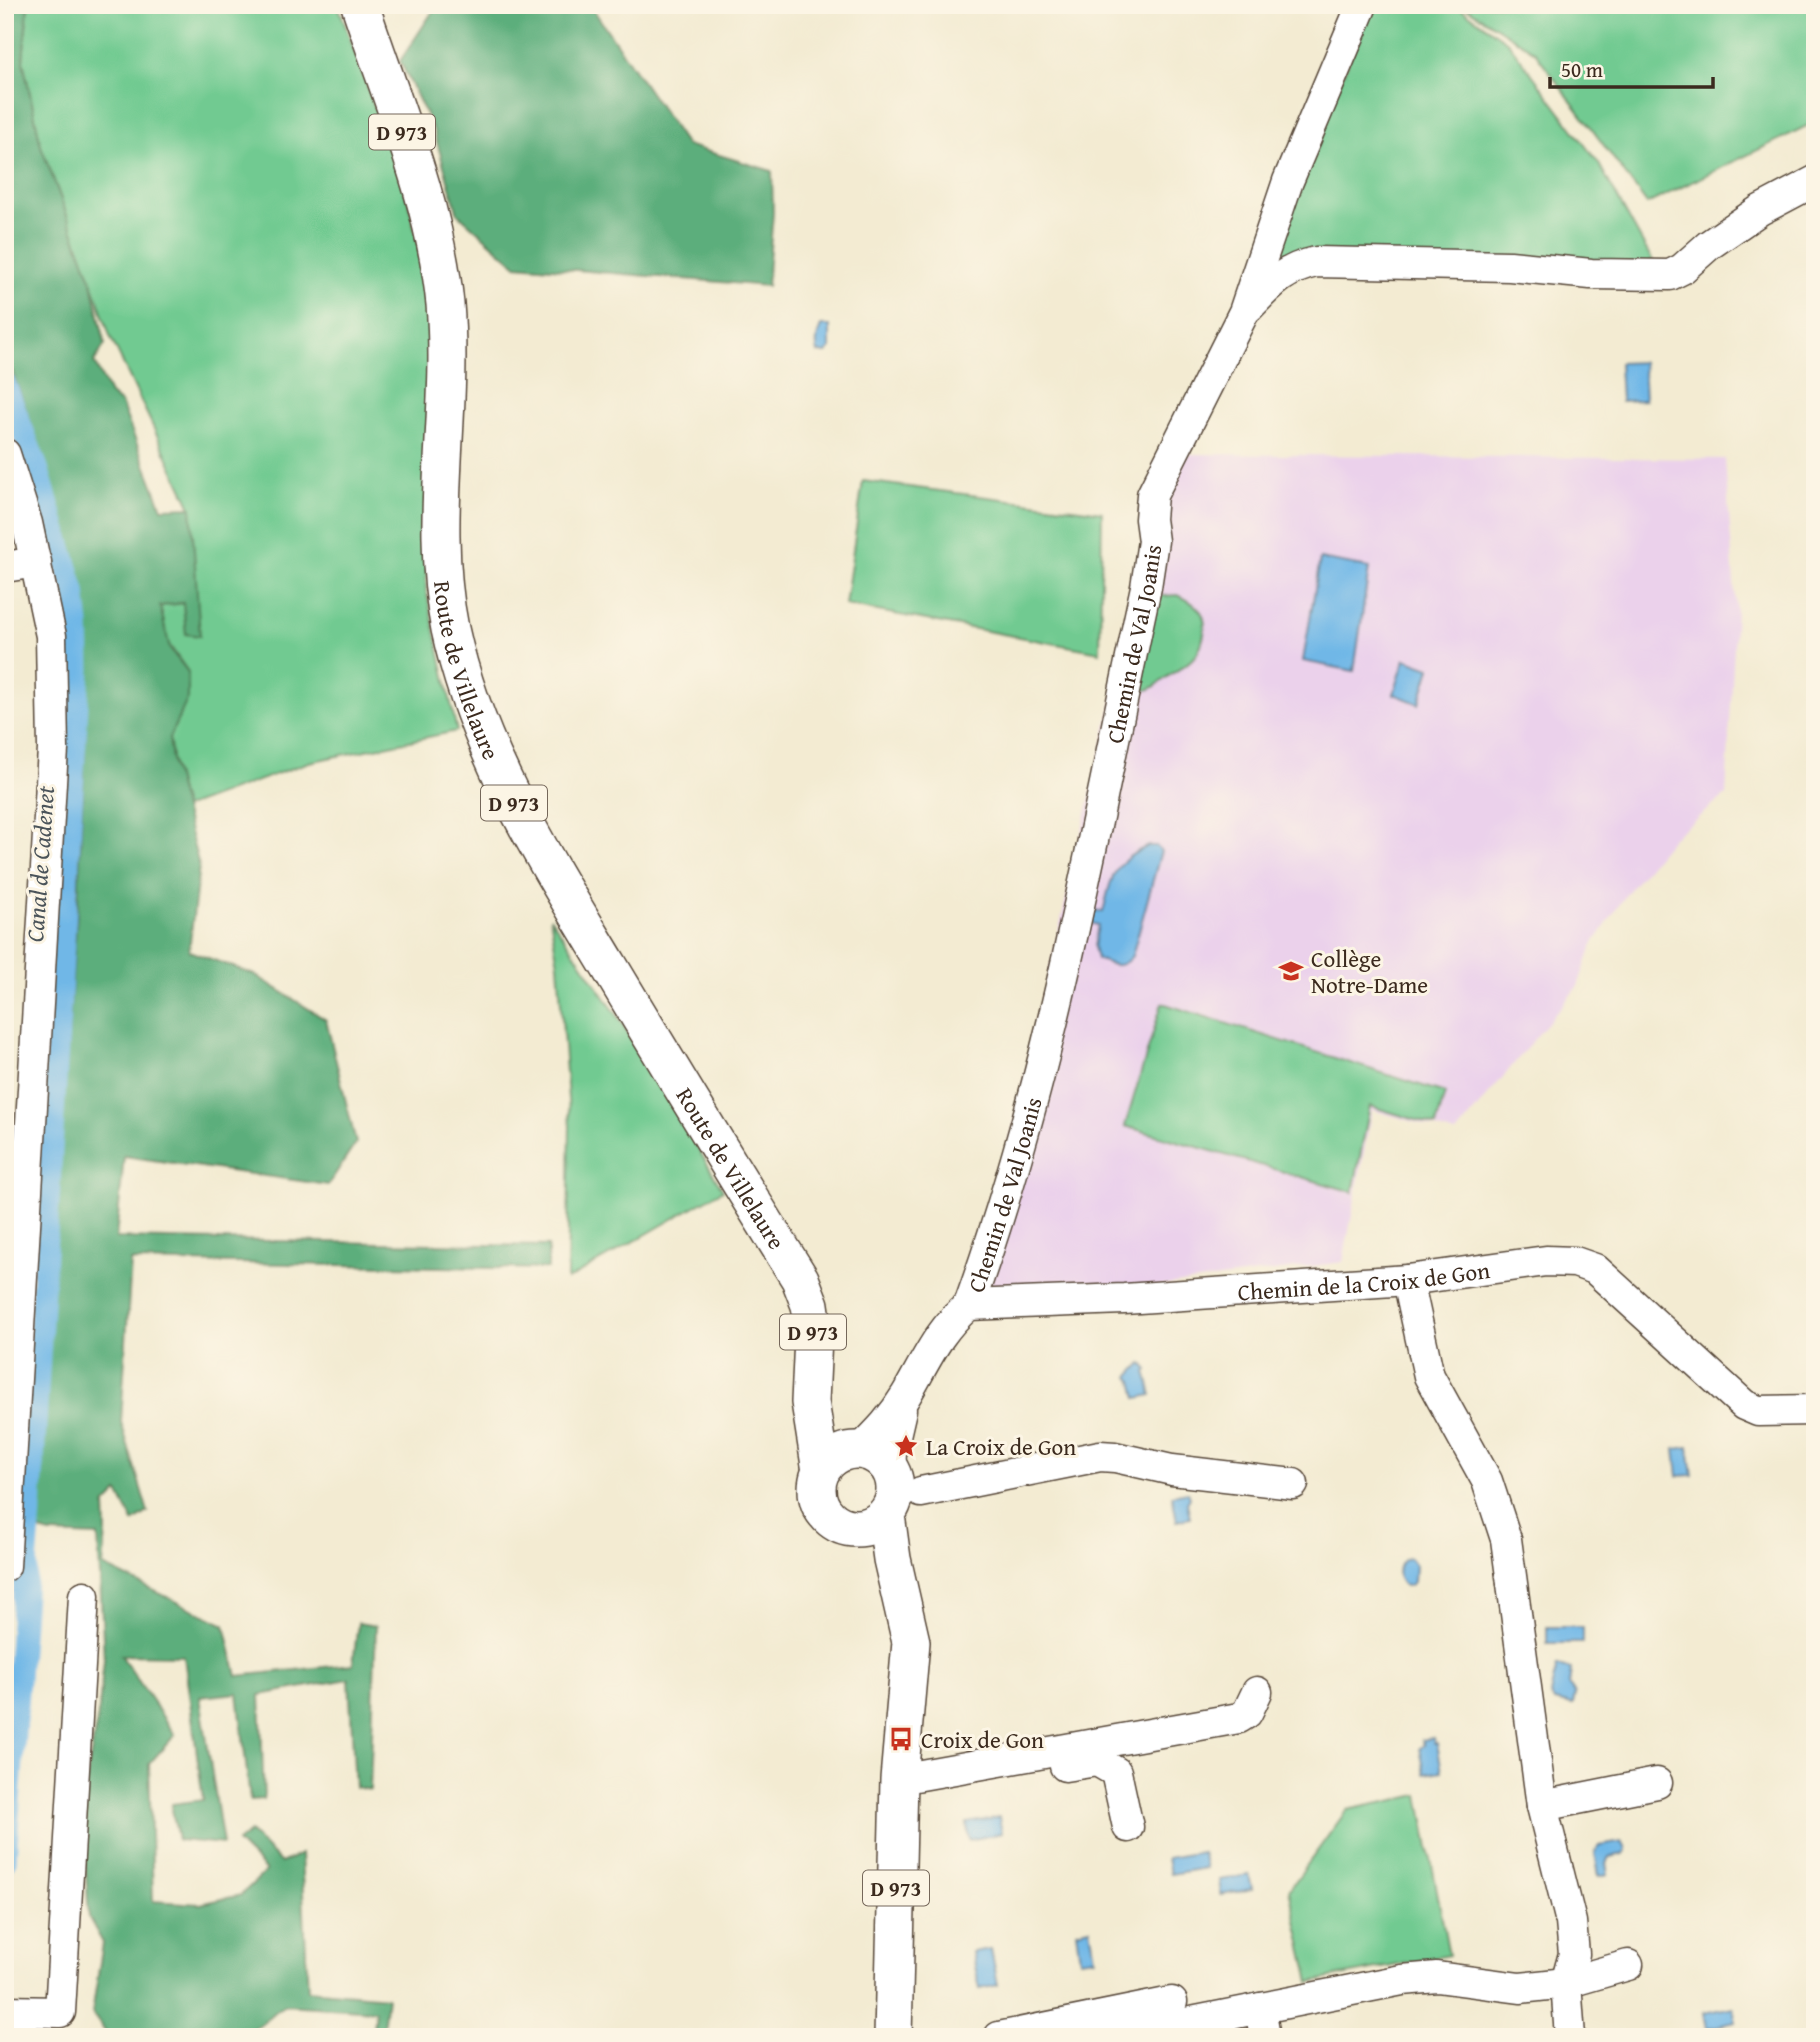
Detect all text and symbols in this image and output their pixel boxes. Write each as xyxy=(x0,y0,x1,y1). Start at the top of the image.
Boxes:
scale bar xyxy=(1550,46,1713,90)
text: 50 m xyxy=(1561,54,1603,85)
road number: D 973 xyxy=(369,114,435,150)
street label: Chemin de Val Joanis xyxy=(1097,542,1169,746)
street label: Route de Villelaure xyxy=(427,579,508,764)
water label: Canal de Cadenet xyxy=(17,784,63,943)
road number: D 973 xyxy=(481,786,547,820)
place label: Collège Notre-Dame xyxy=(1311,942,1428,1001)
school or university icon: Collège Notre-Dame xyxy=(1277,957,1305,985)
street label: Route de Villelaure xyxy=(669,1081,794,1255)
street label: Chemin de Val Joanis xyxy=(958,1093,1049,1296)
street label: Chemin de la Croix de Gon xyxy=(1236,1252,1492,1308)
road number: D 973 xyxy=(780,1314,846,1350)
place label: La Croix de Gon xyxy=(926,1430,1076,1463)
place icon: La Croix de Gon xyxy=(892,1432,920,1460)
place label: Croix de Gon xyxy=(921,1723,1044,1756)
bus stop icon: Croix de Gon xyxy=(887,1725,915,1753)
road number: D 973 xyxy=(863,1870,929,1906)

